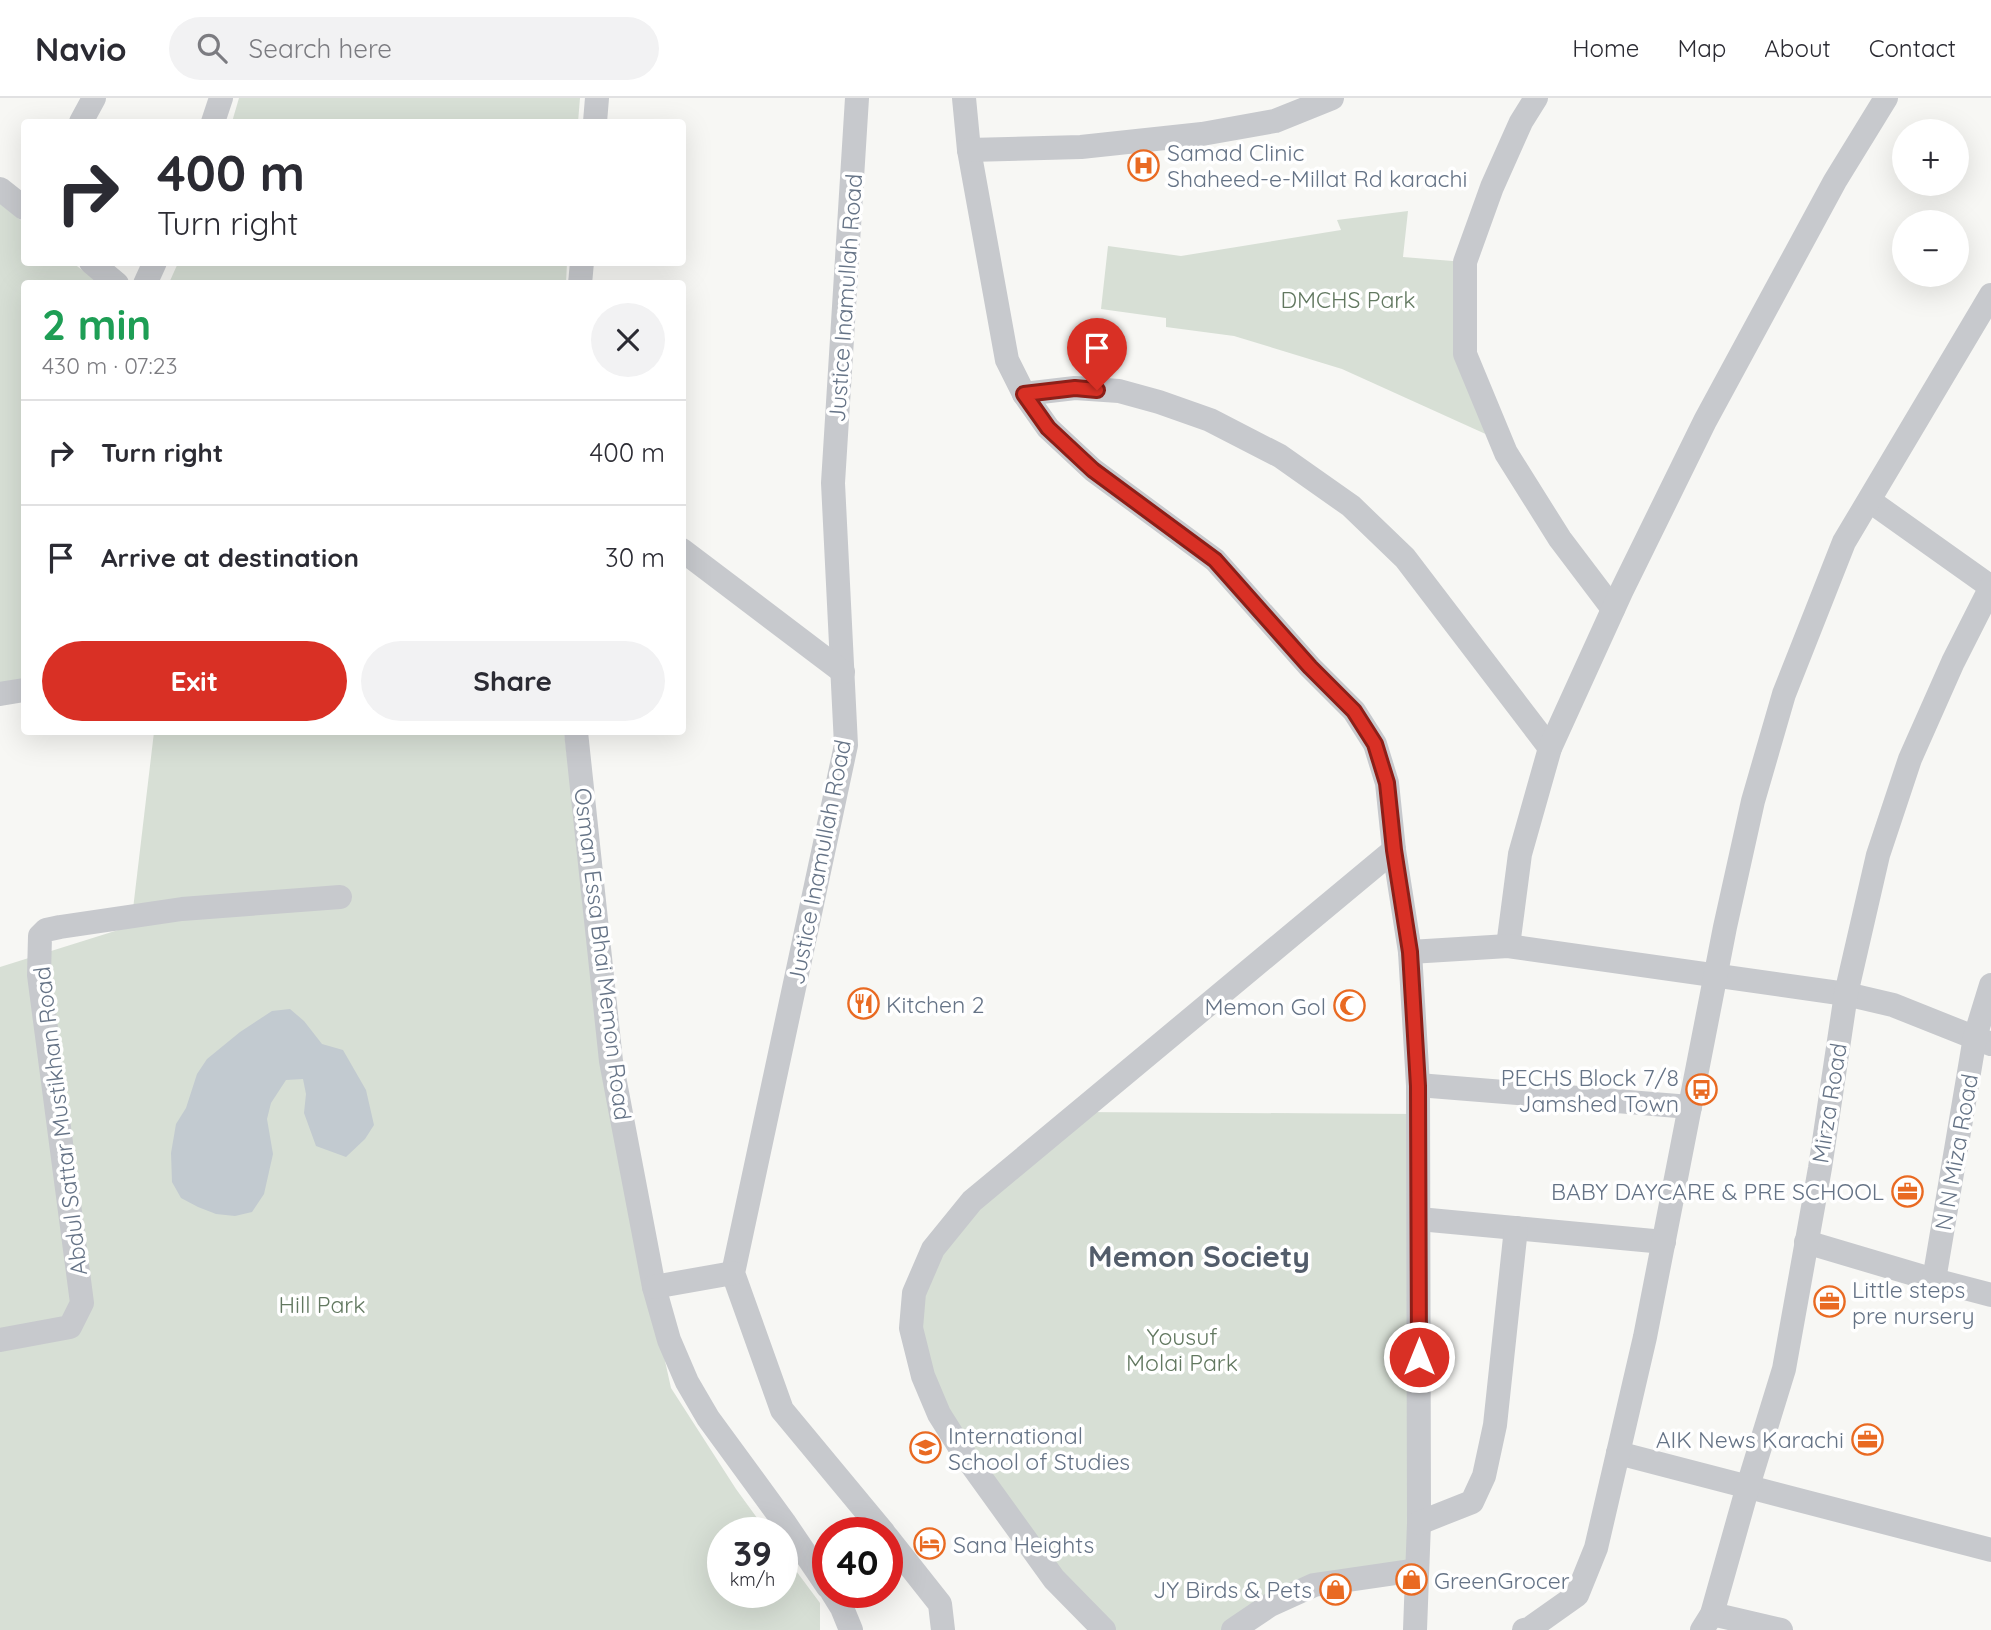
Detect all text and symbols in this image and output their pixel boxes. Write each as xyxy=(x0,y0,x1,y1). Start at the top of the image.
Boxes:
search box xyxy=(169,17,659,80)
text: Navio xyxy=(35,28,127,69)
icon: search xyxy=(193,29,231,67)
text: Search here xyxy=(249,32,392,65)
text: Home xyxy=(1572,33,1639,63)
text: Map xyxy=(1677,33,1726,63)
text: About xyxy=(1764,33,1831,63)
text: Contact xyxy=(1869,33,1956,63)
map controls xyxy=(1892,119,1969,287)
button: + xyxy=(1892,119,1969,196)
place label: Samad Clinic Shaheed-e-Millat Rd karachi xyxy=(1167,138,1467,193)
text: 400 m xyxy=(157,142,305,203)
icon: right xyxy=(42,147,133,238)
hospital icon: Samad Clinic Shaheed-e-Millat Rd karachi xyxy=(1127,148,1161,182)
street label: Justice Inamullah Road xyxy=(822,173,868,423)
text: Turn right xyxy=(157,203,298,243)
button: − xyxy=(1892,210,1969,287)
park label: DMCHS Park xyxy=(1280,285,1416,314)
text: 2 min xyxy=(42,298,151,351)
button: close xyxy=(591,303,665,377)
pin xyxy=(1067,318,1127,390)
icon: arrive xyxy=(1078,329,1116,367)
text: 430 m · 07:23 xyxy=(42,351,177,380)
icon: right xyxy=(42,434,80,472)
text: Turn right xyxy=(101,436,223,469)
text: 400 m xyxy=(590,436,665,469)
icon: arrive xyxy=(42,539,80,577)
text: Arrive at destination xyxy=(101,541,359,574)
text: 30 m xyxy=(605,541,665,574)
button: Exit xyxy=(42,641,347,721)
button: Share xyxy=(361,641,665,721)
street label: Justice Inamullah Road xyxy=(781,737,857,987)
street label: Osman Essa Bhai Memon Road xyxy=(568,786,638,1122)
street label: Abdul Sattar Mustikhan Road xyxy=(27,965,93,1277)
restaurant icon: Kitchen 2 xyxy=(846,987,880,1021)
mosque icon: Memon Gol xyxy=(1332,989,1366,1023)
place label: Kitchen 2 xyxy=(886,990,984,1019)
place label: Memon Gol xyxy=(1204,992,1326,1021)
street label: Mirza Road xyxy=(1805,1041,1853,1165)
place label: PECHS Block 7/8 Jamshed Town xyxy=(1501,1063,1679,1118)
street label: N N Miza Road xyxy=(1928,1072,1984,1232)
bus stop icon: PECHS Block 7/8 Jamshed Town xyxy=(1685,1073,1719,1107)
office icon: BABY DAYCARE & PRE SCHOOL xyxy=(1890,1174,1924,1208)
place label: BABY DAYCARE & PRE SCHOOL xyxy=(1551,1177,1884,1206)
district label: Memon Society xyxy=(1088,1237,1310,1275)
place label: Little steps pre nursery xyxy=(1852,1275,1975,1330)
office icon: Little steps pre nursery xyxy=(1812,1285,1846,1319)
park label: Hill Park xyxy=(278,1290,366,1319)
position arrow xyxy=(1382,1320,1456,1394)
park label: Yousuf Molai Park xyxy=(1126,1322,1238,1377)
place label: International School of Studies xyxy=(948,1421,1130,1476)
office icon: AIK News Karachi xyxy=(1850,1422,1884,1456)
place label: AIK News Karachi xyxy=(1656,1425,1844,1454)
school or university icon: International School of Studies xyxy=(908,1431,942,1465)
speed limit sign: 40 xyxy=(812,1517,903,1608)
hotel icon: Sana Heights xyxy=(913,1527,947,1561)
place label: Sana Heights xyxy=(953,1530,1094,1559)
text: 39 xyxy=(733,1531,772,1575)
shop icon: GreenGrocer xyxy=(1394,1563,1428,1597)
place label: GreenGrocer xyxy=(1434,1566,1570,1595)
text: km/h xyxy=(730,1568,775,1591)
shop icon: JY Birds & Pets xyxy=(1318,1572,1352,1606)
place label: JY Birds & Pets xyxy=(1153,1575,1312,1604)

